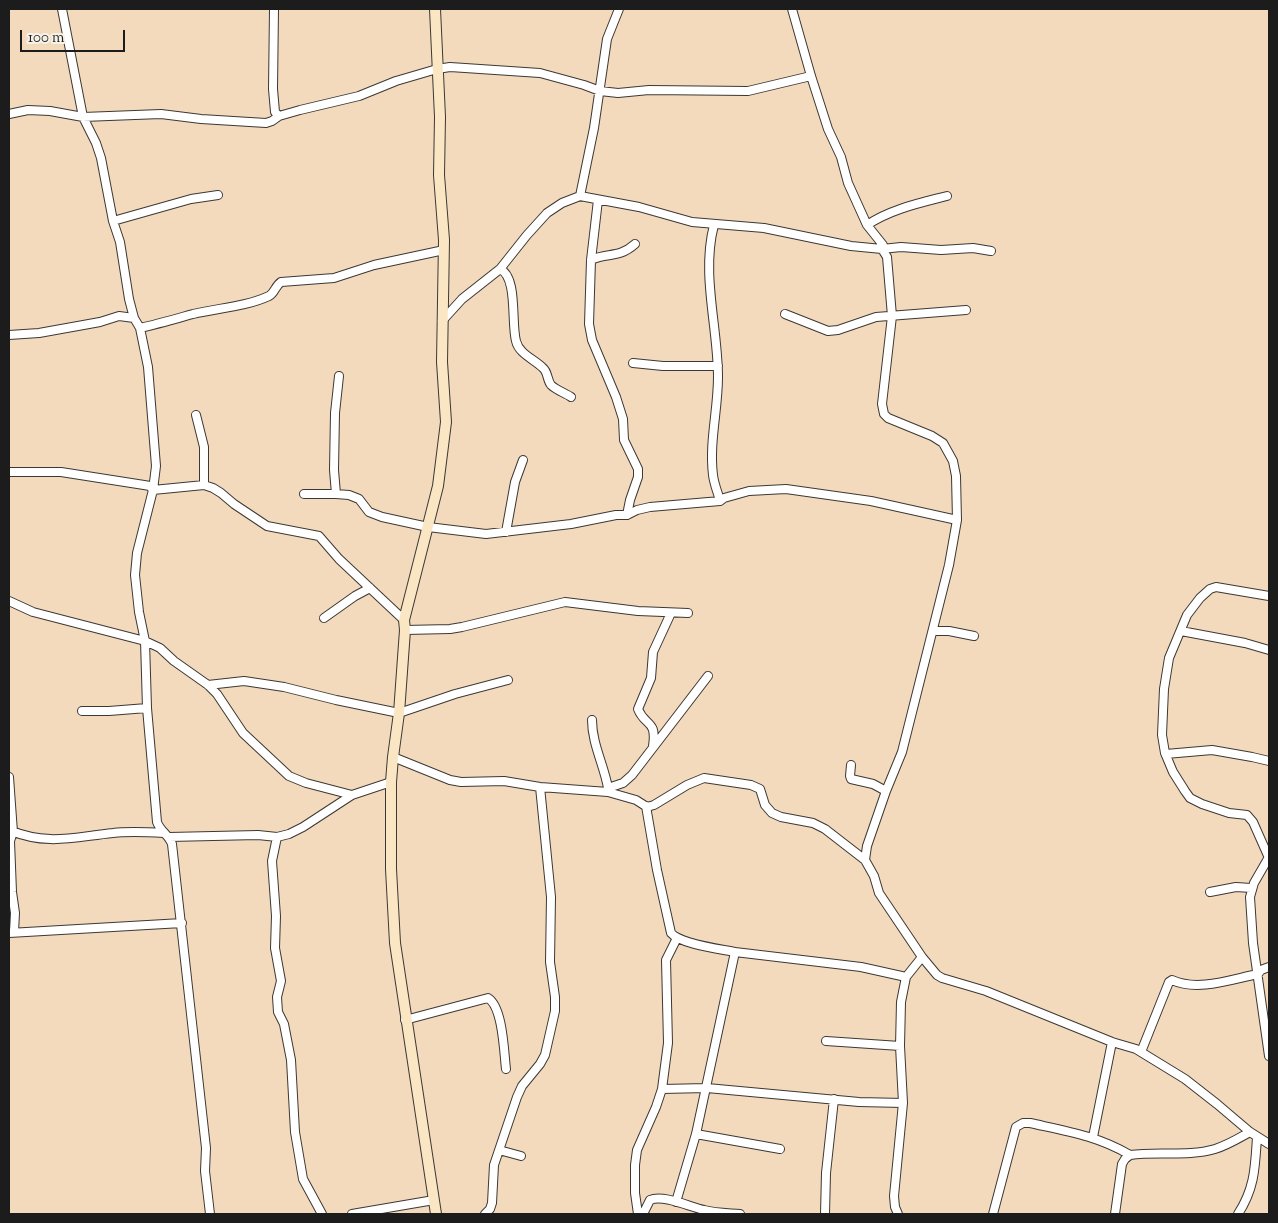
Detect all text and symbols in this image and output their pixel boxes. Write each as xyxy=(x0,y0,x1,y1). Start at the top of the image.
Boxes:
scale bar xyxy=(22,20,128,52)
text: 100 m xyxy=(28,28,64,49)

